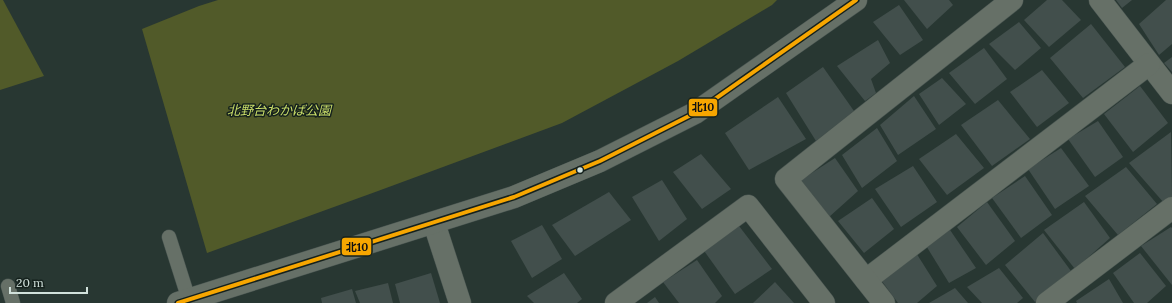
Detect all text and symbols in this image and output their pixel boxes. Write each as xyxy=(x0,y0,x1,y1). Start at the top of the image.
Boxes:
line badge: 北10 xyxy=(688,98,718,117)
text: 北10 xyxy=(692,100,714,114)
park label: 北野台わかば公園 xyxy=(227,102,333,119)
unlabelled marker xyxy=(575,165,585,175)
line badge: 北10 xyxy=(341,237,372,256)
text: 北10 xyxy=(346,240,368,254)
scale bar xyxy=(10,269,87,295)
text: 20 m xyxy=(16,275,44,290)

